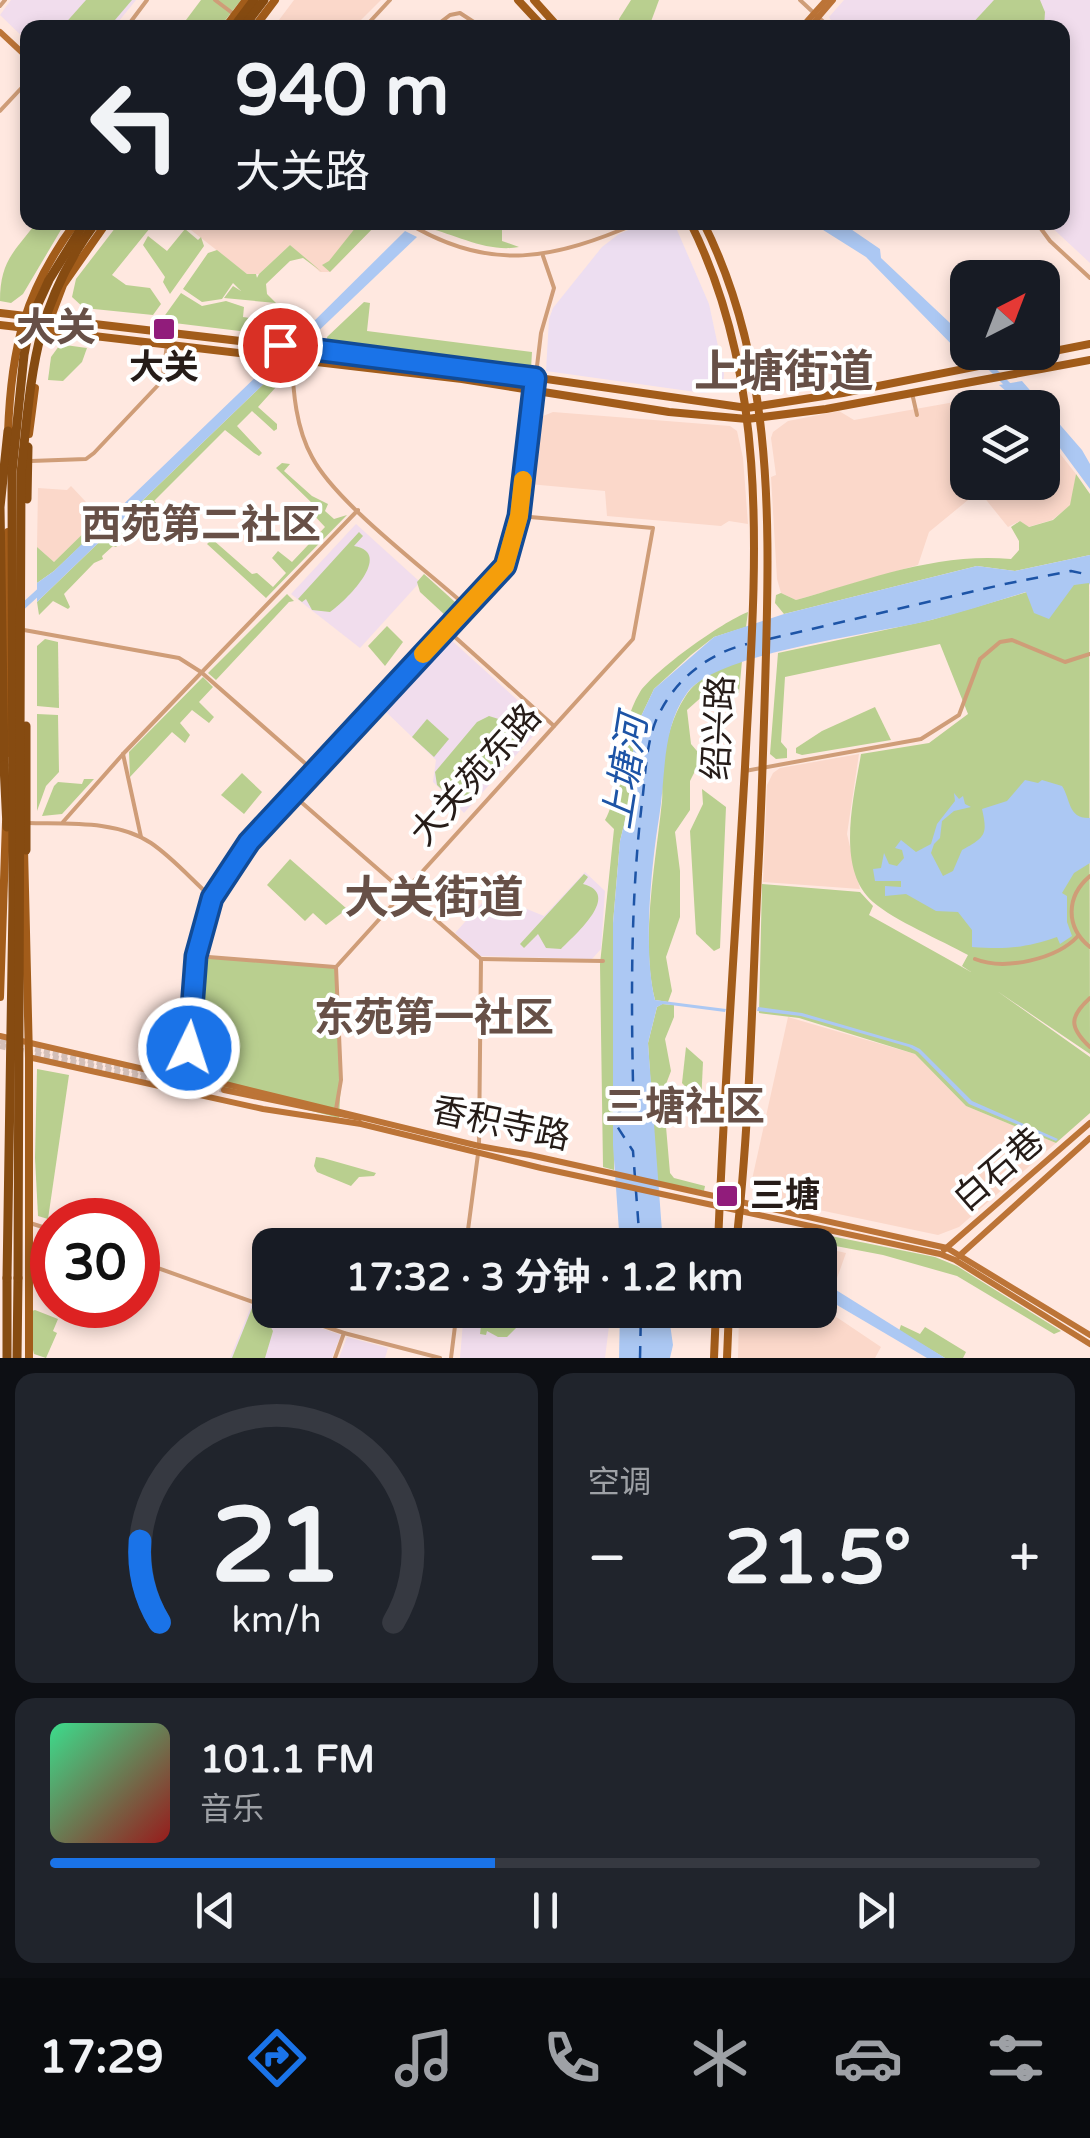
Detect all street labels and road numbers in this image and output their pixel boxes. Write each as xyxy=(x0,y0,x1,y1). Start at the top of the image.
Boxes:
street label: 绍兴路 xyxy=(695,674,743,782)
street label: 大关苑东路 xyxy=(402,696,550,854)
street label: 香积寺路 xyxy=(428,1089,574,1159)
street label: 白石巷 xyxy=(946,1120,1052,1220)

